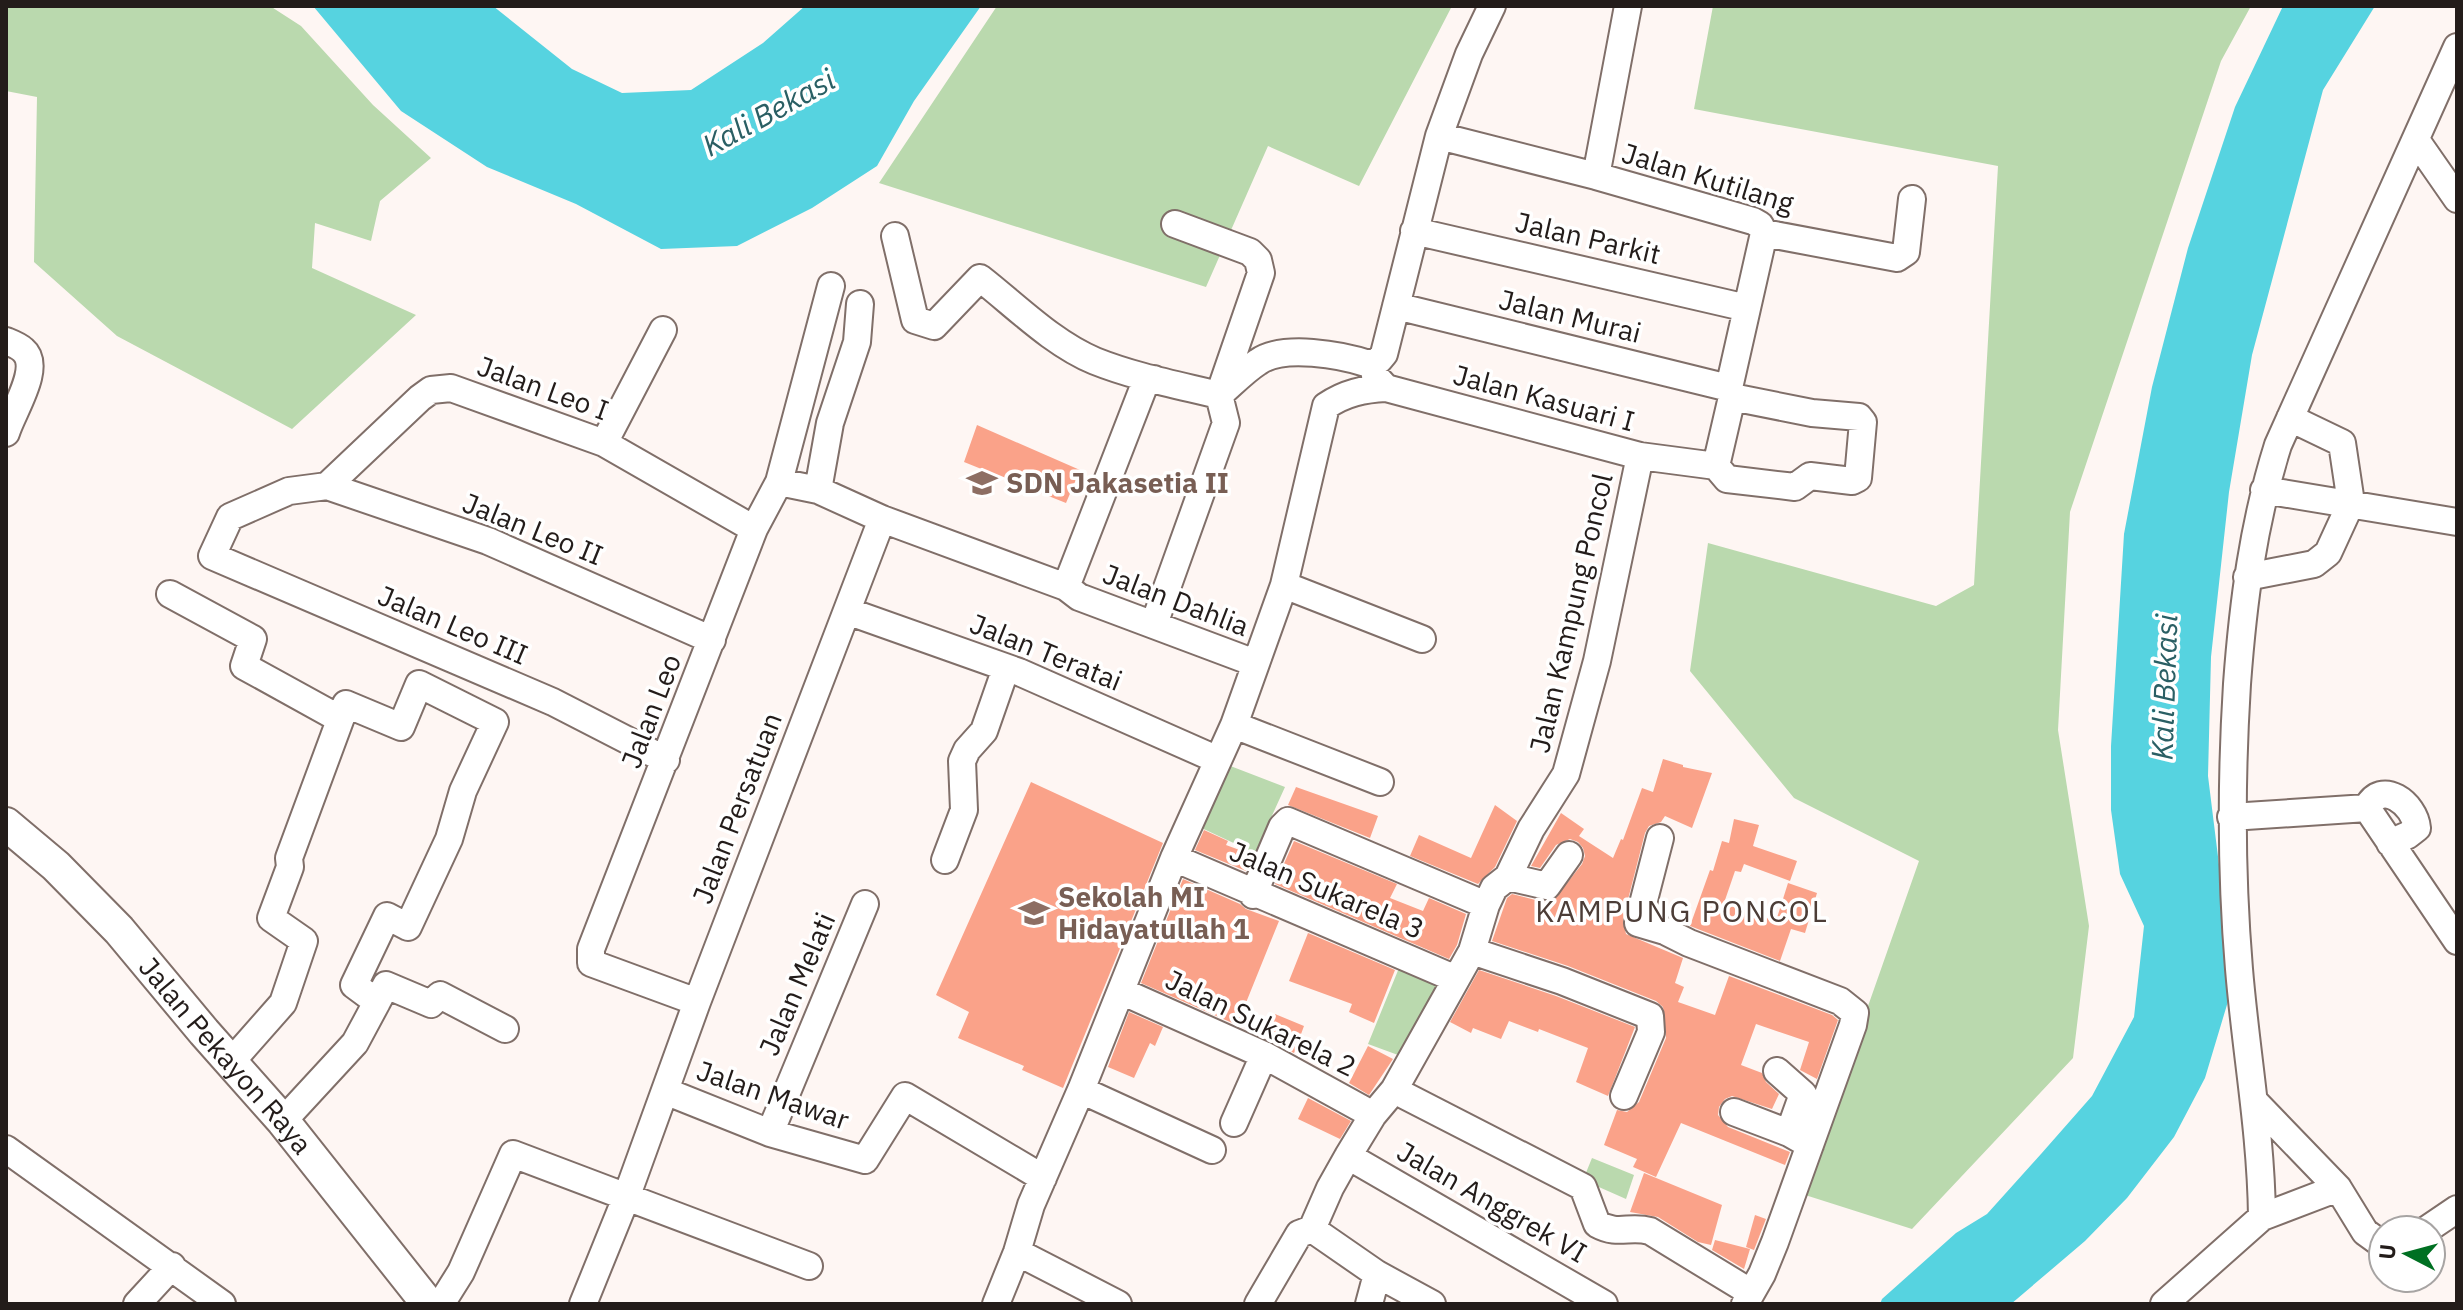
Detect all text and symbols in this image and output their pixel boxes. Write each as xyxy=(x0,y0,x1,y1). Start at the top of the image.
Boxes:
water label: Kali Bekasi xyxy=(695,59,842,164)
street label: Jalan Kutilang xyxy=(1618,134,1799,221)
street label: Jalan Parkit xyxy=(1512,203,1664,272)
street label: Jalan Murai xyxy=(1495,280,1645,351)
street label: Jalan Leo I xyxy=(473,347,614,428)
street label: Jalan Kasuari I xyxy=(1449,356,1639,439)
place label: SDN Jakasetia II xyxy=(1006,464,1229,501)
school or university icon: SDN Jakasetia II xyxy=(965,466,999,500)
street label: Jalan Kampung Poncol xyxy=(1520,470,1621,756)
street label: Jalan Leo II xyxy=(458,484,609,573)
street label: Jalan Dahlia xyxy=(1098,555,1255,644)
street label: Jalan Leo III xyxy=(373,576,534,673)
street label: Jalan Teratai xyxy=(965,604,1128,699)
water label: Kali Bekasi xyxy=(2141,613,2186,761)
street label: Jalan Leo xyxy=(612,649,689,773)
street label: Jalan Persatuan xyxy=(683,707,790,909)
street label: Jalan Sukarela 3 xyxy=(1224,832,1430,947)
place label: Sekolah MI Hidayatullah 1 xyxy=(1058,878,1250,947)
district label: KAMPUNG PONCOL xyxy=(1535,891,1829,930)
school or university icon: Sekolah MI Hidayatullah 1 xyxy=(1017,896,1051,930)
street label: Jalan Melati xyxy=(750,907,843,1061)
street label: Jalan Pekayon Raya xyxy=(131,949,321,1162)
street label: Jalan Sukarela 2 xyxy=(1160,960,1363,1085)
street label: Jalan Mawar xyxy=(692,1051,854,1138)
street label: Jalan Anggrek VI xyxy=(1391,1132,1594,1271)
north arrow xyxy=(2367,1214,2447,1294)
text: U xyxy=(2371,1243,2402,1261)

